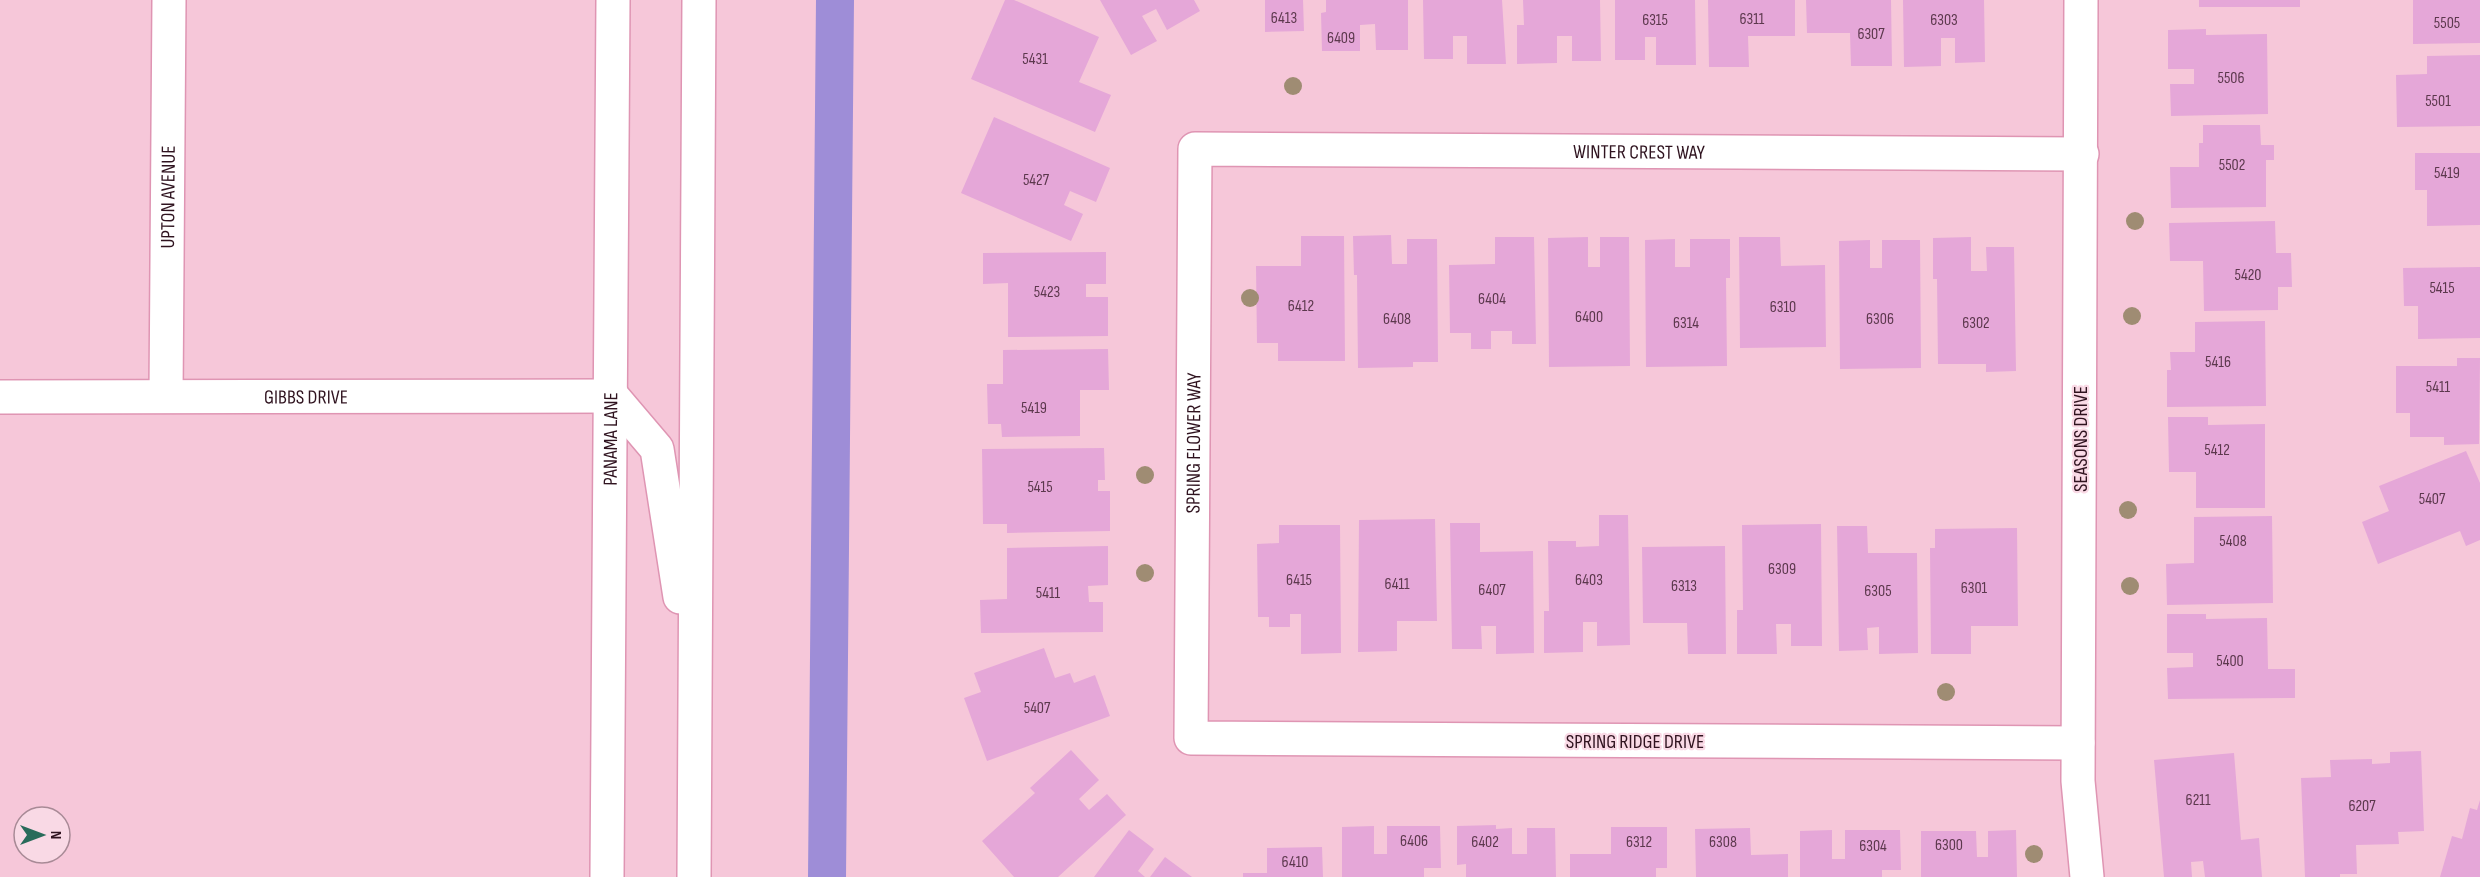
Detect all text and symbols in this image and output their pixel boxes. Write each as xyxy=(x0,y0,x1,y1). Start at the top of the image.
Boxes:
house number: 6413 xyxy=(1271,9,1297,28)
house number: 6311 xyxy=(1740,10,1765,29)
house number: 6315 xyxy=(1642,11,1668,30)
house number: 6303 xyxy=(1930,11,1958,30)
house number: 5505 xyxy=(2434,14,2460,33)
house number: 6307 xyxy=(1857,25,1885,44)
house number: 6409 xyxy=(1327,29,1355,48)
house number: 5431 xyxy=(1022,50,1048,69)
house number: 5506 xyxy=(2218,69,2244,88)
house number: 5501 xyxy=(2425,92,2451,111)
street label: WINTER CREST WAY xyxy=(1573,140,1706,165)
street label: UPTON AVENUE xyxy=(156,145,181,249)
house number: 5502 xyxy=(2219,156,2245,175)
house number: 5419 xyxy=(2434,164,2460,183)
house number: 5427 xyxy=(1023,171,1050,190)
house number: 5420 xyxy=(2235,266,2261,285)
house number: 5415 xyxy=(2429,279,2455,298)
house number: 5423 xyxy=(1034,283,1060,302)
house number: 6404 xyxy=(1478,290,1506,309)
house number: 6412 xyxy=(1288,297,1314,316)
house number: 6310 xyxy=(1770,298,1796,317)
house number: 6400 xyxy=(1575,308,1603,327)
house number: 6408 xyxy=(1383,310,1411,329)
house number: 6306 xyxy=(1866,310,1894,329)
house number: 6314 xyxy=(1673,314,1699,333)
house number: 6302 xyxy=(1962,314,1990,333)
house number: 5416 xyxy=(2205,353,2231,372)
street label: SPRING FLOWER WAY xyxy=(1182,372,1206,513)
house number: 5411 xyxy=(2426,378,2451,397)
street label: GIBBS DRIVE xyxy=(264,385,348,410)
street label: SEASONS DRIVE xyxy=(2069,386,2093,492)
street label: PANAMA LANE xyxy=(599,392,623,486)
house number: 5419 xyxy=(1021,399,1047,418)
house number: 5412 xyxy=(2204,441,2230,460)
house number: 5415 xyxy=(1027,478,1053,497)
house number: 5407 xyxy=(2419,490,2446,509)
house number: 5408 xyxy=(2219,532,2247,551)
house number: 6309 xyxy=(1768,560,1796,579)
house number: 6415 xyxy=(1286,571,1312,590)
house number: 6403 xyxy=(1575,571,1603,590)
house number: 6411 xyxy=(1384,575,1410,594)
house number: 6313 xyxy=(1671,577,1697,596)
house number: 6301 xyxy=(1961,579,1988,598)
house number: 6407 xyxy=(1478,581,1506,600)
house number: 6305 xyxy=(1864,582,1892,601)
house number: 5411 xyxy=(1036,584,1061,603)
house number: 5400 xyxy=(2216,652,2244,671)
house number: 5407 xyxy=(1024,699,1051,718)
street label: SPRING RIDGE DRIVE xyxy=(1566,730,1704,754)
house number: 6211 xyxy=(2186,791,2211,810)
house number: 6207 xyxy=(2348,797,2376,816)
north arrow xyxy=(12,805,72,865)
text: N xyxy=(46,831,65,839)
house number: 6406 xyxy=(1400,832,1428,851)
house number: 6402 xyxy=(1471,833,1499,852)
house number: 6312 xyxy=(1626,833,1652,852)
house number: 6308 xyxy=(1709,833,1737,852)
house number: 6300 xyxy=(1935,836,1963,855)
house number: 6304 xyxy=(1859,837,1887,856)
house number: 6410 xyxy=(1282,853,1308,872)

